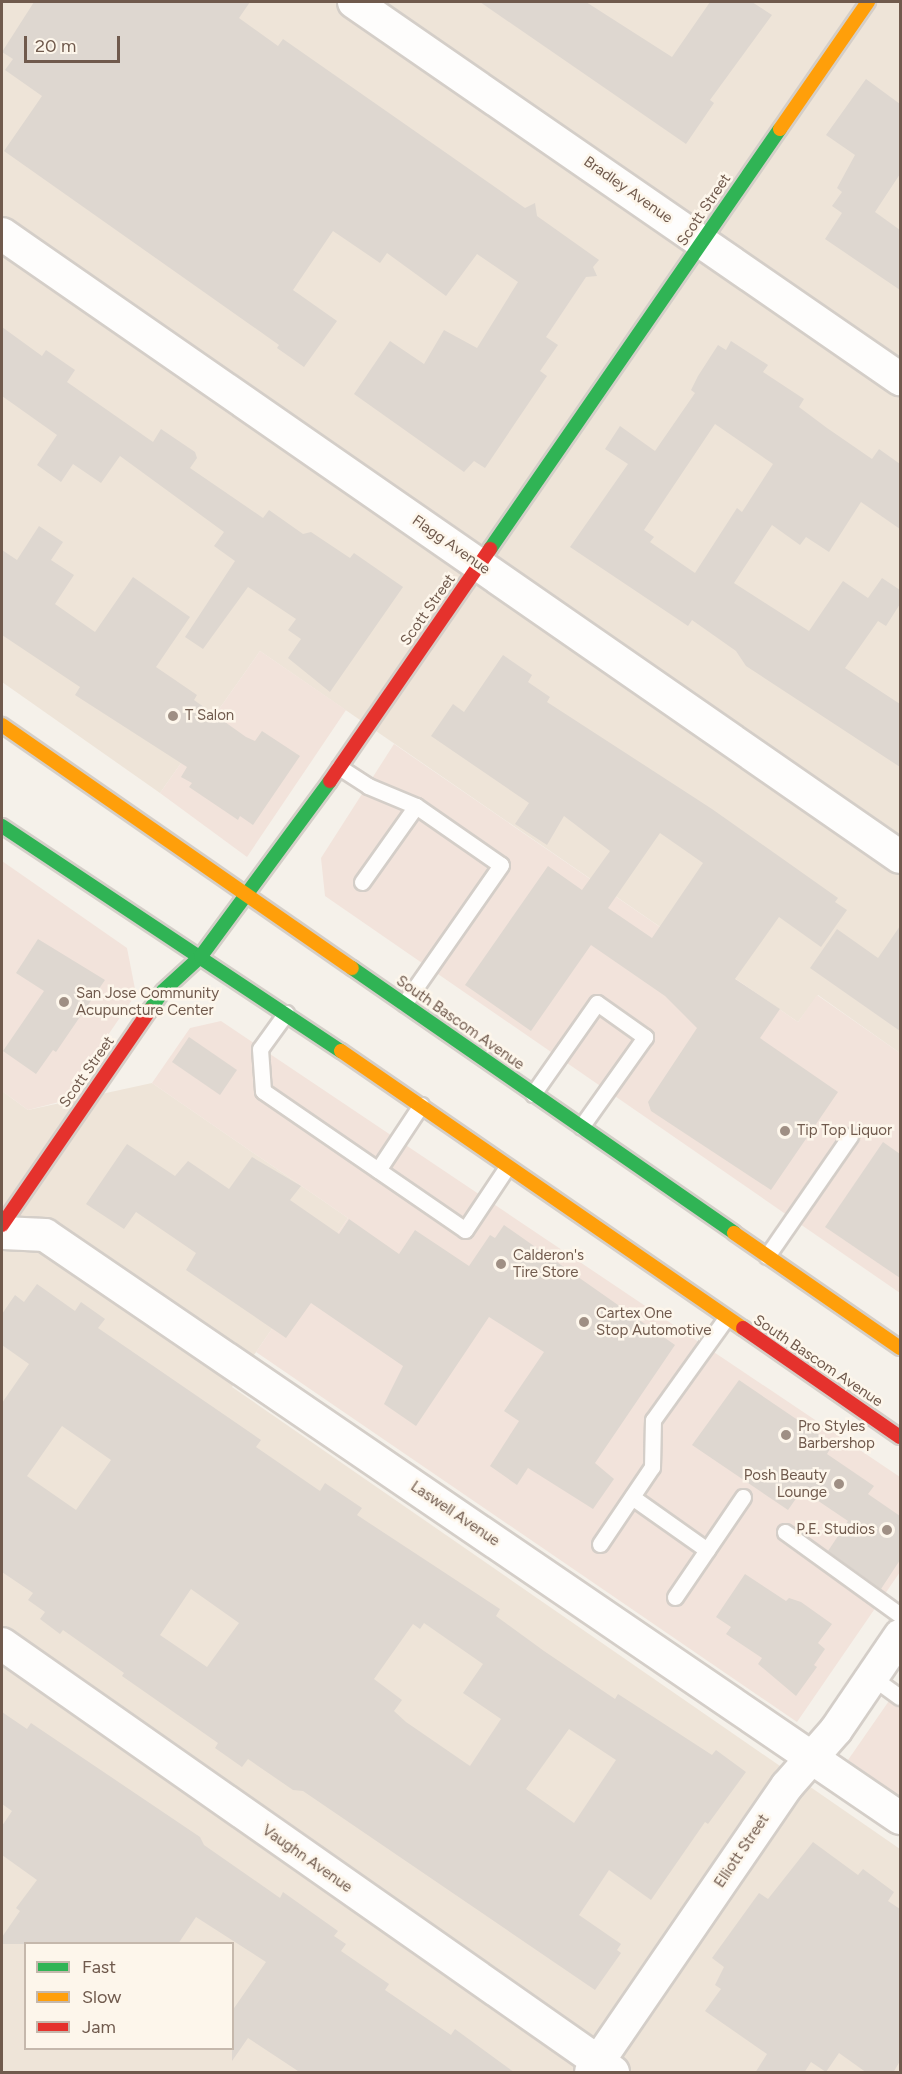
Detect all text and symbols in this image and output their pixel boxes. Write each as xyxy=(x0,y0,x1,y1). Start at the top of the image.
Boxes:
scale bar xyxy=(27,24,123,62)
text: 20 m xyxy=(35,35,76,57)
street label: Bradley Avenue xyxy=(580,153,676,227)
street label: Scott Street xyxy=(673,171,735,249)
street label: Flagg Avenue xyxy=(409,511,493,579)
street label: Scott Street xyxy=(397,571,459,649)
place label: T Salon xyxy=(185,707,234,725)
marker: T Salon xyxy=(166,709,180,723)
street label: South Bascom Avenue xyxy=(393,972,527,1074)
place label: San Jose Community Acupuncture Center xyxy=(76,984,219,1019)
marker: San Jose Community Acupuncture Center xyxy=(57,995,71,1009)
street label: Scott Street xyxy=(56,1033,118,1111)
place label: Tip Top Liquor xyxy=(797,1122,892,1140)
marker: Tip Top Liquor xyxy=(778,1124,792,1138)
place label: Calderon's Tire Store xyxy=(513,1246,584,1281)
marker: Calderon's Tire Store xyxy=(494,1257,508,1271)
place label: Cartex One Stop Automotive xyxy=(596,1304,711,1339)
street label: South Bascom Avenue xyxy=(750,1311,886,1411)
marker: Cartex One Stop Automotive xyxy=(577,1315,591,1329)
place label: Pro Styles Barbershop xyxy=(798,1417,875,1452)
marker: Pro Styles Barbershop xyxy=(779,1428,793,1442)
place label: Posh Beauty Lounge xyxy=(744,1466,827,1501)
marker: Posh Beauty Lounge xyxy=(832,1477,846,1491)
street label: Laswell Avenue xyxy=(407,1478,503,1550)
place label: P.E. Studios xyxy=(796,1521,875,1539)
marker: P.E. Studios xyxy=(880,1523,894,1537)
street label: Elliott Street xyxy=(711,1811,773,1891)
street label: Vaughn Avenue xyxy=(259,1821,355,1897)
legend xyxy=(24,1942,234,2050)
text: Fast xyxy=(82,1956,116,1978)
text: Slow xyxy=(82,1986,121,2008)
text: Jam xyxy=(82,2016,116,2038)

